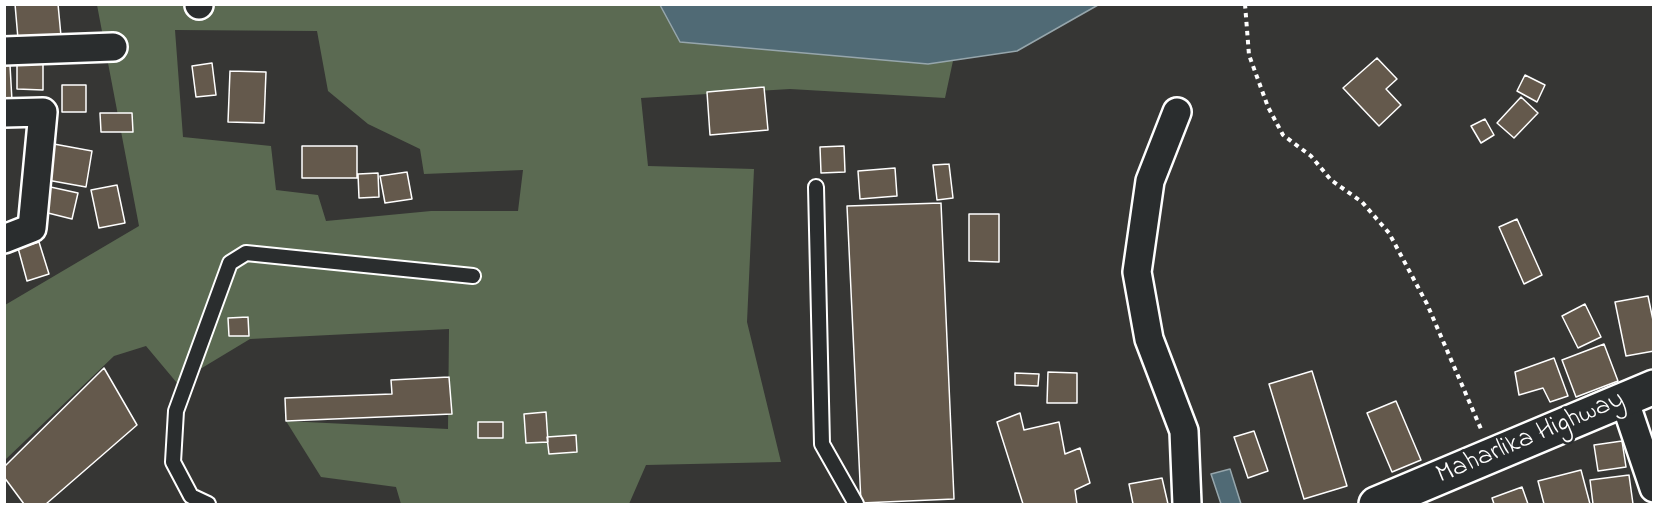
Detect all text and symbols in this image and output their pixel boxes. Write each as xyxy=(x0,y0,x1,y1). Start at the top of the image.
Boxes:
street label: Maharlika Highway xyxy=(1432,385,1630,493)

